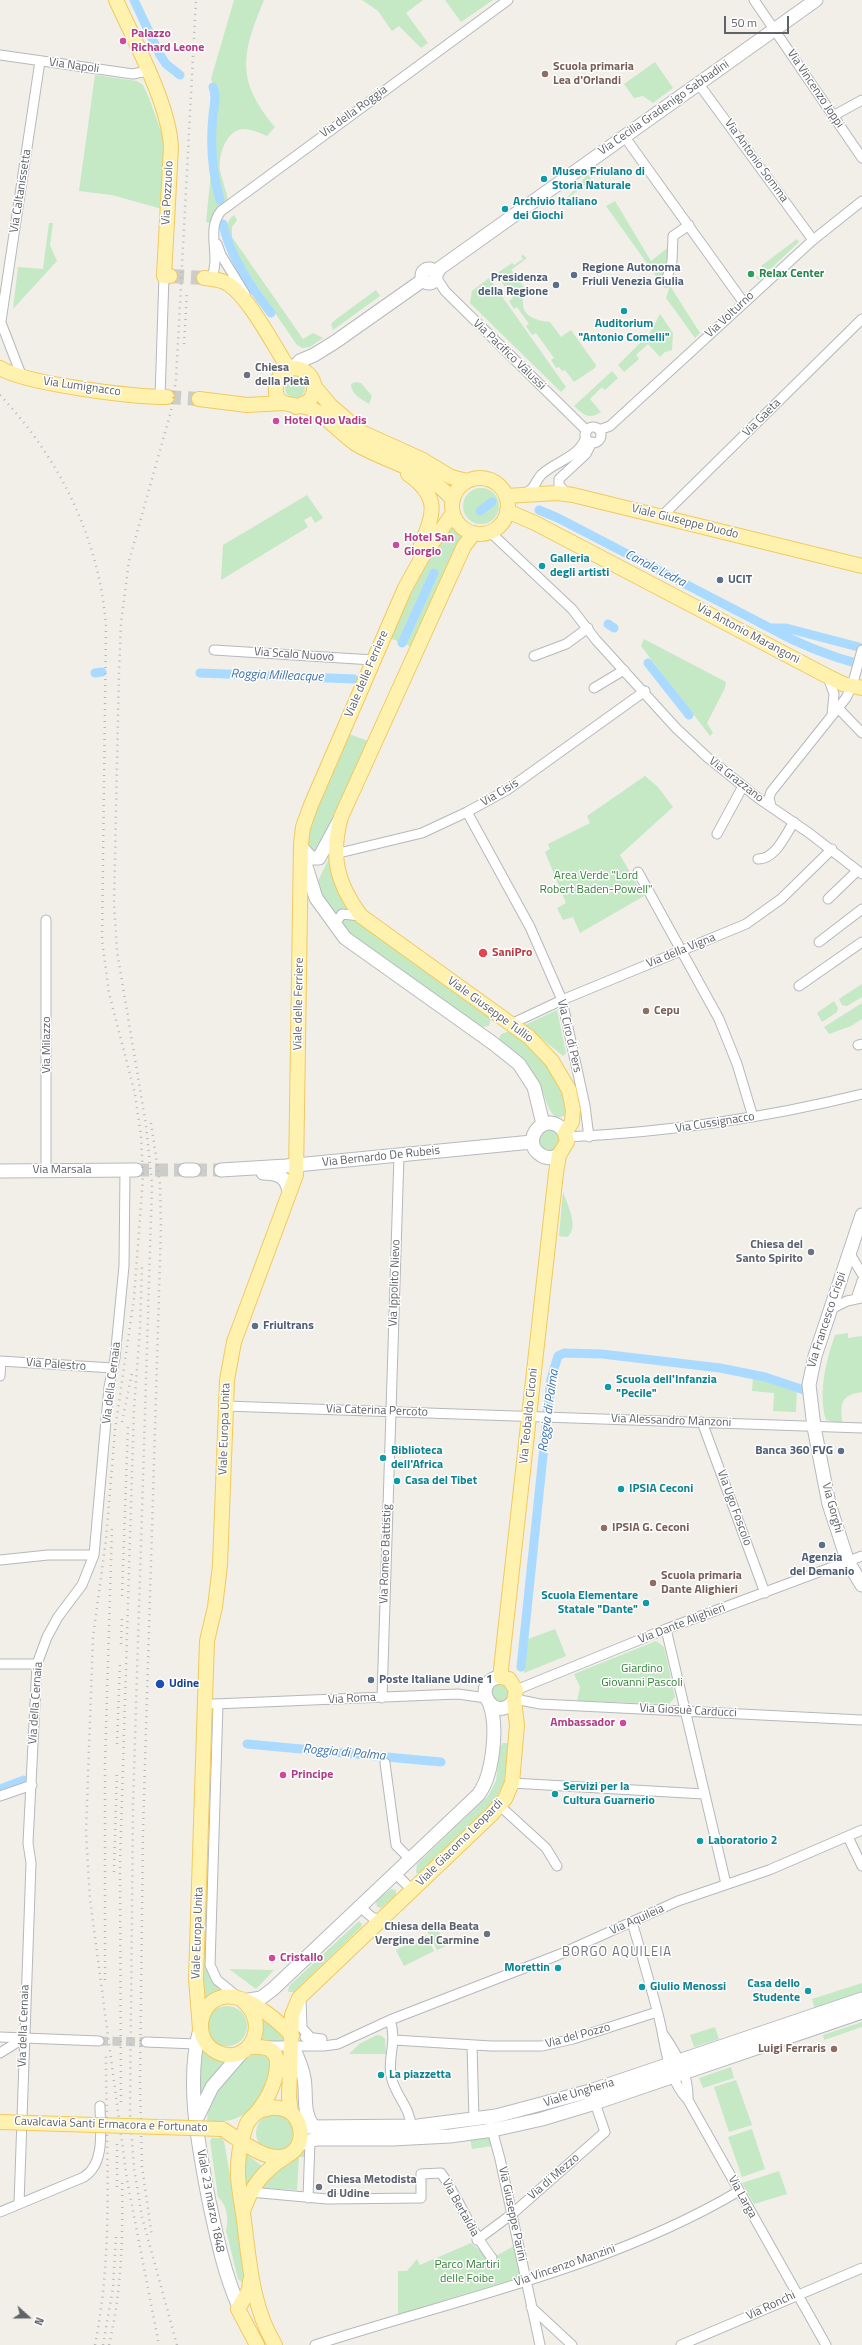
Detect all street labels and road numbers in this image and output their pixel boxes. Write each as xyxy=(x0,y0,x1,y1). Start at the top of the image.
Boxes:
street label: Via Vincenzo Joppi xyxy=(783,47,847,131)
street label: Via Napoli xyxy=(48,55,100,77)
street label: Via Cecilia Gradenigo Sabbadini xyxy=(596,57,732,159)
street label: Via della Roggia xyxy=(318,83,390,141)
street label: Via Antonio Somma xyxy=(721,117,791,205)
street label: Via Caltanissetta xyxy=(7,148,35,234)
street label: Via Pozzuolo xyxy=(159,160,177,226)
street label: Via Volturno xyxy=(703,289,757,341)
street label: Via Pacifico Valussi xyxy=(470,317,548,393)
street label: Via Lumignacco xyxy=(42,374,122,400)
street label: Via Gaeta xyxy=(740,396,784,440)
street label: Viale Giuseppe Duodo xyxy=(630,502,740,542)
street label: Via Antonio Marangoni xyxy=(694,601,802,667)
street label: Viale delle Ferriere xyxy=(342,628,392,720)
street label: Via Scalo Nuovo xyxy=(253,645,335,665)
street label: Via Grazzano xyxy=(706,754,766,806)
street label: Via Cisis xyxy=(479,776,521,810)
street label: Via della Vigna xyxy=(644,931,718,971)
street label: Viale delle Ferriere xyxy=(291,957,307,1051)
street label: Viale Giuseppe Tullio xyxy=(444,974,536,1046)
street label: Via Ciro di Pers xyxy=(554,998,584,1074)
street label: Via Milazzo xyxy=(40,1017,54,1073)
street label: Via Cussignacco xyxy=(674,1110,756,1136)
street label: Via Bernardo De Rubeis xyxy=(321,1144,441,1170)
street label: Via Marsala xyxy=(33,1163,91,1177)
street label: Via Ippolito Nievo xyxy=(386,1239,404,1327)
street label: Via Francesco Crispi xyxy=(805,1270,849,1370)
street label: Via della Cernaia xyxy=(100,1341,124,1425)
street label: Via Palestro xyxy=(25,1356,87,1374)
street label: Via Teobaldo Ciconi xyxy=(517,1367,541,1465)
street label: Viale Europa Unita xyxy=(216,1383,234,1475)
street label: Via Caterina Percoto xyxy=(326,1402,428,1420)
street label: Via Alessandro Manzoni xyxy=(610,1412,732,1430)
street label: Via Ugo Foscolo xyxy=(714,1468,754,1548)
street label: Via Gorghi xyxy=(818,1481,846,1535)
street label: Via Romeo Battistig xyxy=(377,1504,395,1604)
street label: Via Dante Alighieri xyxy=(636,1601,728,1647)
street label: Via della Cernaia xyxy=(26,1661,46,1745)
street label: Via Roma xyxy=(328,1691,376,1707)
street label: Via Giosuè Carducci xyxy=(639,1701,737,1721)
street label: Viale Giacomo Leopardi xyxy=(414,1797,506,1889)
street label: Viale Europa Unita xyxy=(189,1887,207,1979)
street label: Via Aquileia xyxy=(608,1902,666,1938)
street label: Via della Cernaia xyxy=(15,1984,33,2068)
street label: Via del Pozzo xyxy=(544,2020,612,2052)
street label: Viale Ungheria xyxy=(542,2075,616,2111)
street label: Cavalcavia Santi Ermacora e Fortunato xyxy=(14,2114,208,2136)
street label: Viale 23 marzo 1848 xyxy=(193,2148,227,2254)
street label: Via di Mezzo xyxy=(525,2151,583,2203)
street label: Via Giuseppe Parini xyxy=(495,2165,529,2263)
street label: Via Larga xyxy=(724,2173,760,2221)
street label: Via Bertaldia xyxy=(438,2177,482,2239)
street label: Via Vincenzo Manzini xyxy=(513,2242,617,2290)
street label: Via Ronchi xyxy=(744,2288,798,2324)

